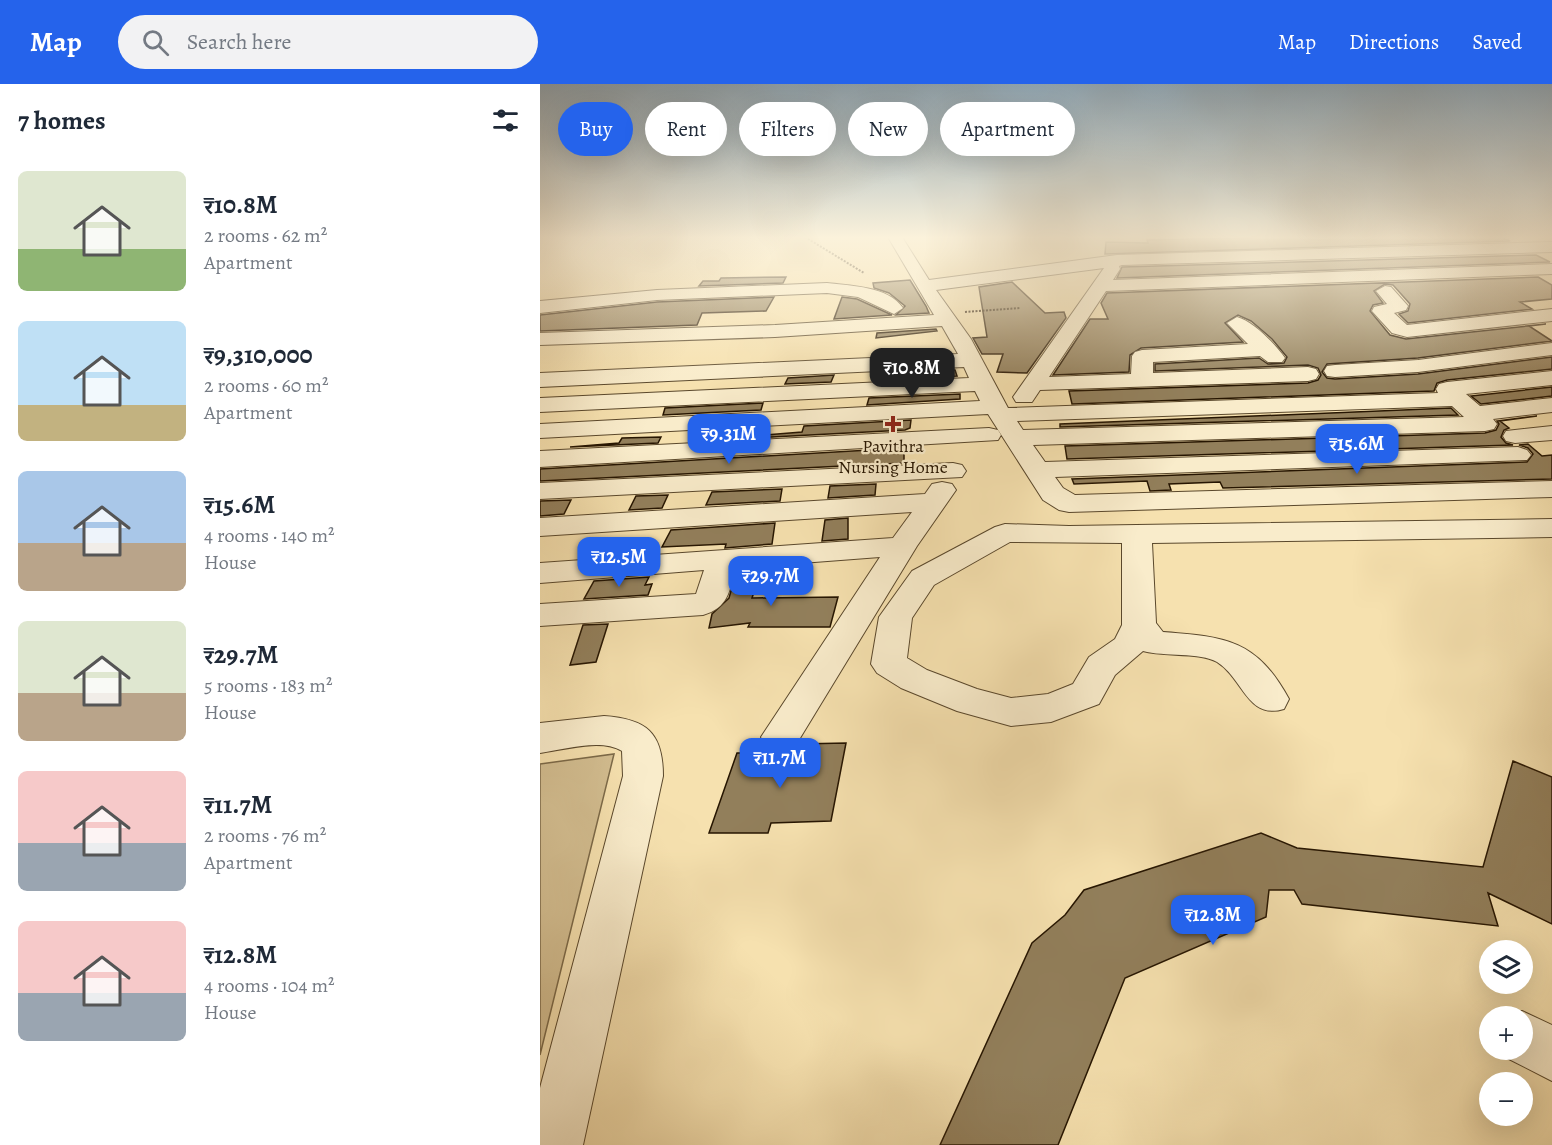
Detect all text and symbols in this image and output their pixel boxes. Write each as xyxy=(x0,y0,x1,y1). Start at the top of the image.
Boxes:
search box xyxy=(118,15,538,69)
text: Map xyxy=(30,23,82,61)
icon: search xyxy=(139,26,172,59)
text: Search here xyxy=(187,27,291,57)
text: Map xyxy=(1278,28,1316,56)
text: Directions xyxy=(1349,28,1439,56)
text: Saved xyxy=(1472,28,1522,56)
chip: Buy xyxy=(558,102,633,156)
chip: Rent xyxy=(645,102,727,156)
chip: Filters xyxy=(739,102,836,156)
chip: New xyxy=(848,102,928,156)
chip: Apartment xyxy=(940,102,1075,156)
text: 7 homes xyxy=(18,103,106,138)
icon: filters xyxy=(489,104,522,137)
text: ₹10.8M xyxy=(204,187,278,222)
icon: home xyxy=(66,195,138,267)
text: 2 rooms · 62 m² xyxy=(204,222,327,249)
text: Apartment xyxy=(204,249,293,276)
text: ₹9,310,000 xyxy=(204,337,313,372)
icon: home xyxy=(66,345,138,417)
pin: ₹10.8M xyxy=(863,348,961,399)
text: ₹10.8M xyxy=(884,354,940,381)
text: 2 rooms · 60 m² xyxy=(204,372,328,399)
text: Apartment xyxy=(204,399,293,426)
pin: ₹9.31M xyxy=(680,414,778,465)
marker: Pavithra Nursing Home xyxy=(884,415,902,433)
text: ₹9.31M xyxy=(702,420,756,447)
pin: ₹15.6M xyxy=(1308,424,1406,475)
text: ₹15.6M xyxy=(1330,430,1384,457)
place label: Pavithra Nursing Home xyxy=(838,434,948,479)
text: ₹15.6M xyxy=(204,487,275,522)
icon: home xyxy=(66,495,138,567)
text: 4 rooms · 140 m² xyxy=(204,522,335,549)
pin: ₹12.5M xyxy=(570,537,668,588)
text: ₹12.5M xyxy=(591,543,647,570)
text: House xyxy=(204,549,256,576)
pin: ₹29.7M xyxy=(722,556,820,607)
text: ₹29.7M xyxy=(742,562,800,589)
text: ₹29.7M xyxy=(204,637,278,672)
icon: home xyxy=(66,645,138,717)
text: 5 rooms · 183 m² xyxy=(204,672,333,699)
text: House xyxy=(204,699,256,726)
pin: ₹11.7M xyxy=(731,738,829,789)
text: ₹11.7M xyxy=(754,744,806,771)
text: ₹11.7M xyxy=(204,787,272,822)
icon: home xyxy=(66,795,138,867)
text: 2 rooms · 76 m² xyxy=(204,822,326,849)
text: Apartment xyxy=(204,849,293,876)
pin: ₹12.8M xyxy=(1164,895,1262,946)
text: ₹12.8M xyxy=(1185,901,1241,928)
text: ₹12.8M xyxy=(204,937,277,972)
map controls xyxy=(1479,940,1533,1126)
button: layers xyxy=(1479,940,1533,994)
icon: home xyxy=(66,945,138,1017)
text: 4 rooms · 104 m² xyxy=(204,972,335,999)
text: House xyxy=(204,999,256,1026)
button: + xyxy=(1479,1006,1533,1060)
button: − xyxy=(1479,1072,1533,1126)

